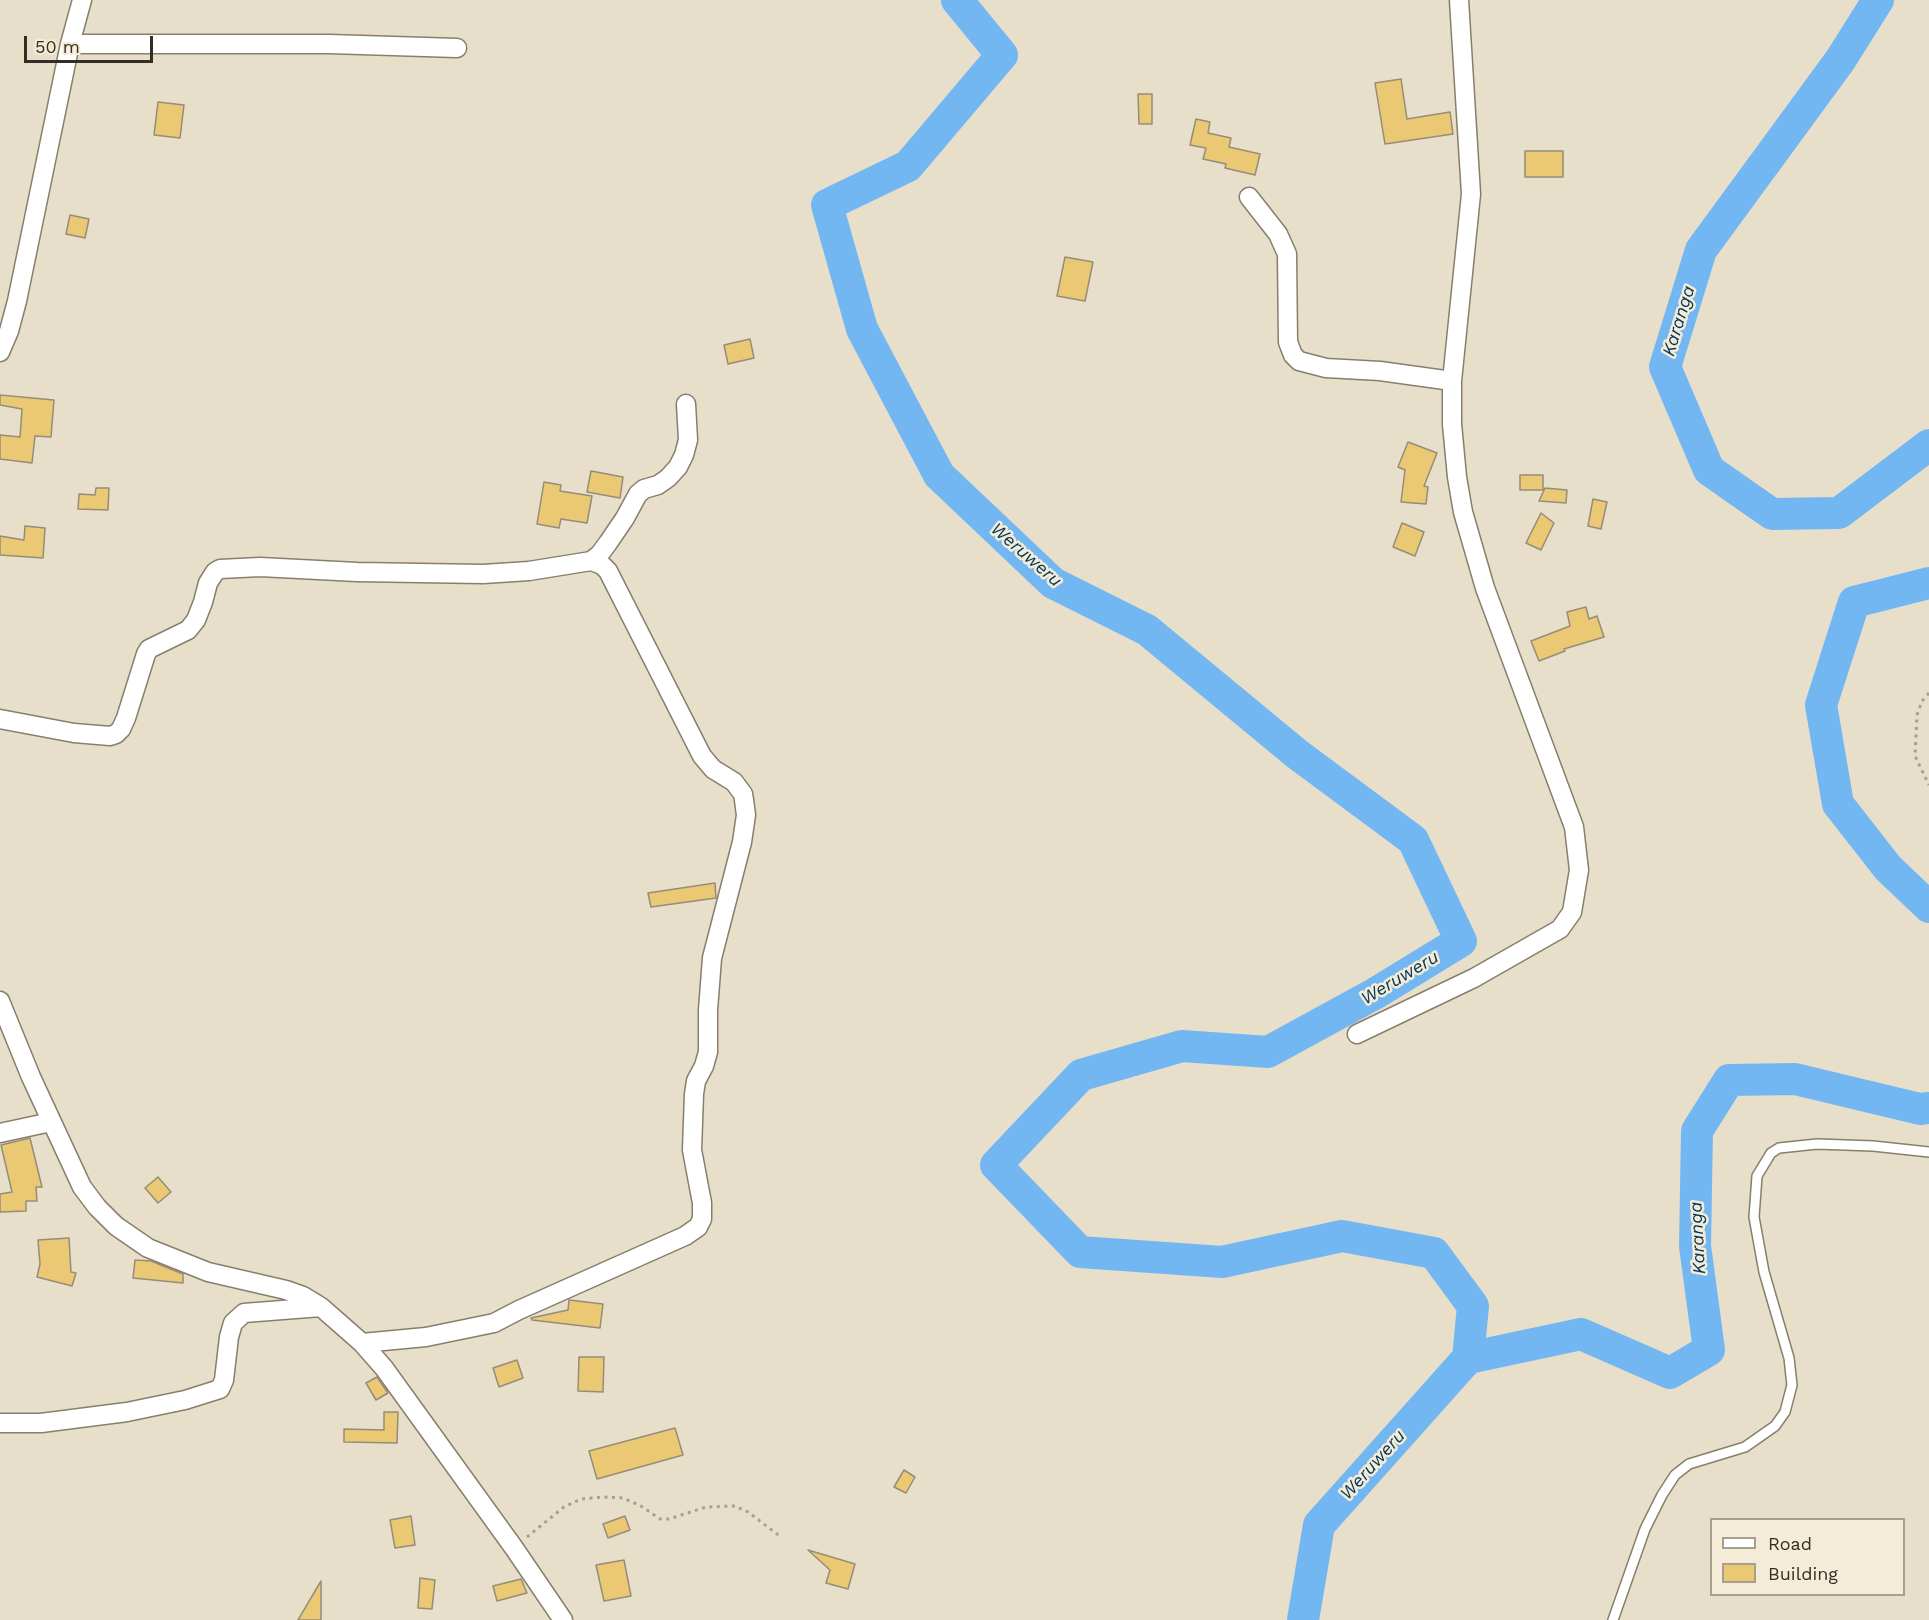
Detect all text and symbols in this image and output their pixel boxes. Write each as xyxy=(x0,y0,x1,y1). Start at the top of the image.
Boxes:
scale bar xyxy=(27,24,156,62)
text: 50 m xyxy=(35,36,80,57)
water label: Karanga xyxy=(1658,283,1700,359)
water label: Weruweru xyxy=(986,518,1066,592)
water label: Weruweru xyxy=(1357,946,1443,1010)
water label: Karanga xyxy=(1685,1201,1711,1275)
water label: Weruweru xyxy=(1336,1425,1410,1505)
legend xyxy=(1710,1518,1905,1596)
text: Road xyxy=(1768,1533,1812,1554)
text: Building xyxy=(1768,1563,1838,1584)

